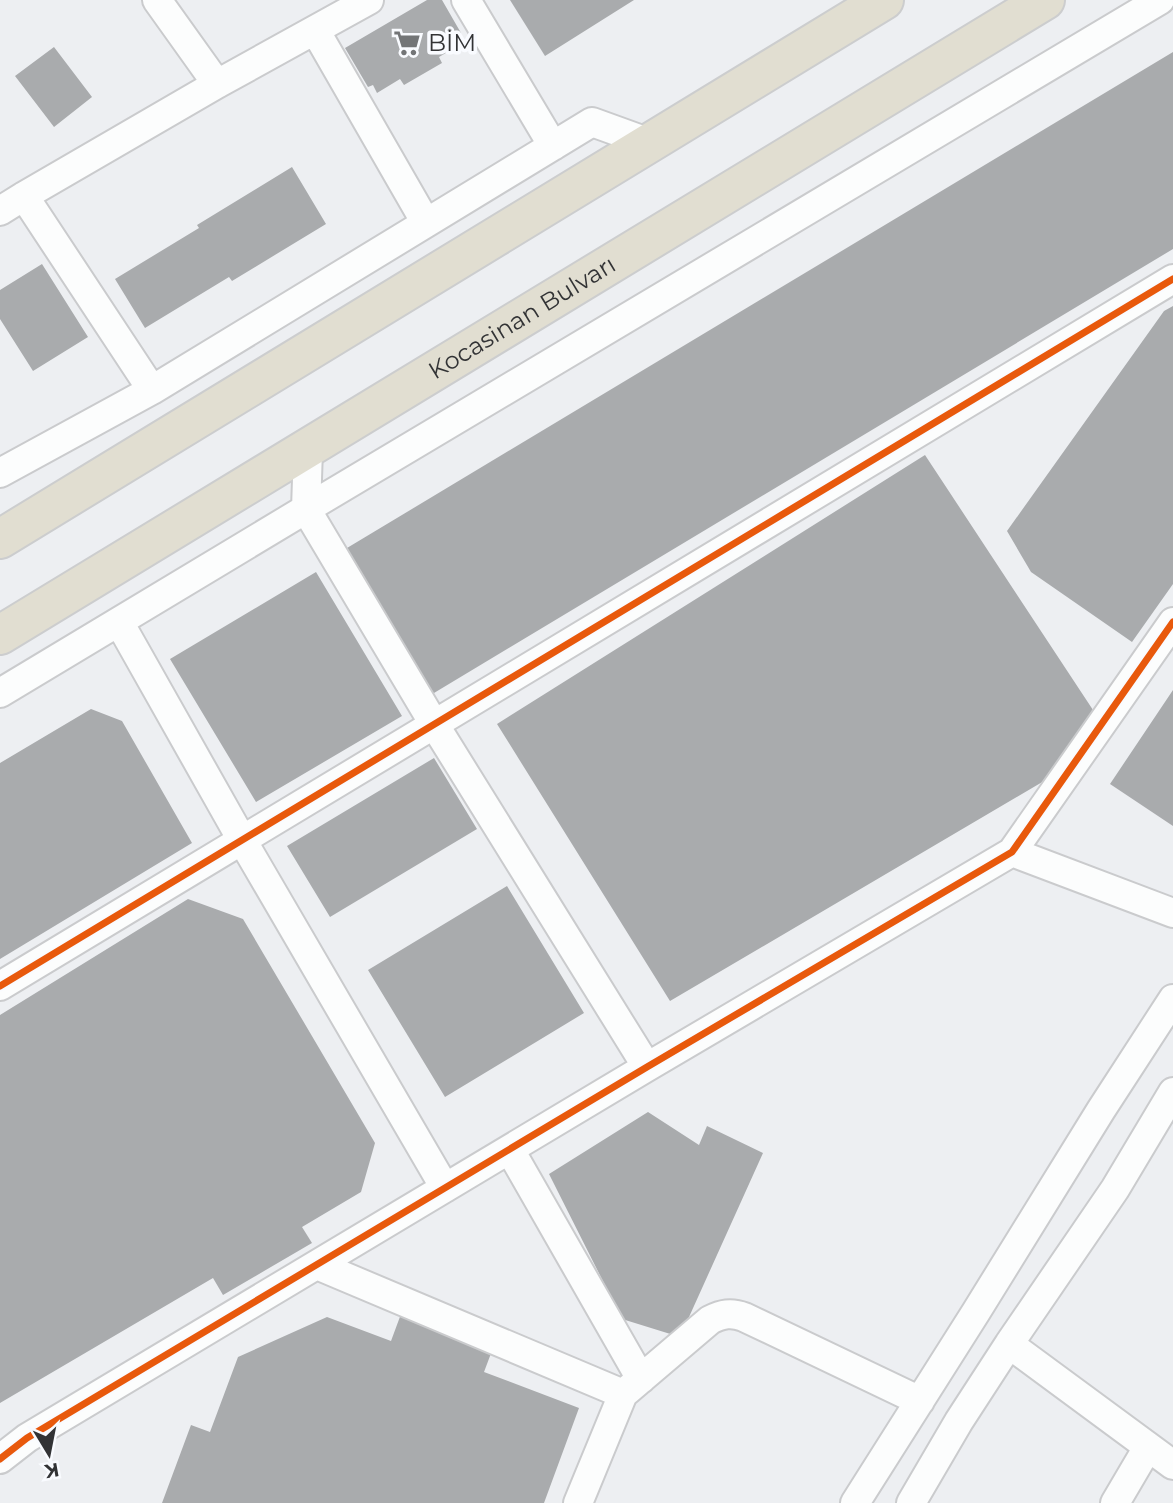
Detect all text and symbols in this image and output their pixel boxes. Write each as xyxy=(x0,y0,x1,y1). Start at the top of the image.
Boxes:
supermarket icon: BİM xyxy=(392,28,422,58)
place label: BİM xyxy=(428,28,476,57)
street label: Kocasinan Bulvarı xyxy=(423,249,621,385)
north arrow xyxy=(14,1419,84,1489)
text: K xyxy=(42,1458,61,1483)

